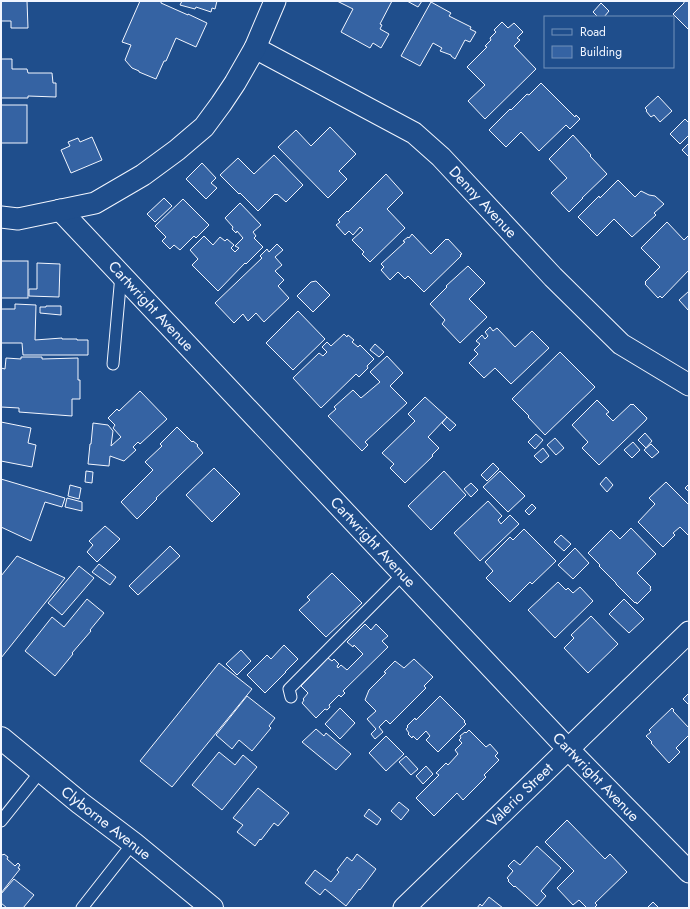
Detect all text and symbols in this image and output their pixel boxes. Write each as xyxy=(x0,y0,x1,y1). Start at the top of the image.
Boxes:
legend xyxy=(544,16,674,68)
text: Road xyxy=(580,23,606,41)
text: Building xyxy=(580,43,622,61)
street label: Denny Avenue xyxy=(444,161,522,243)
street label: Cartwright Avenue xyxy=(103,256,199,356)
street label: Cartwright Avenue xyxy=(325,492,421,592)
street label: Cartwright Avenue xyxy=(548,727,645,827)
street label: Valerio Street xyxy=(482,758,558,832)
street label: Clyborne Avenue xyxy=(56,781,156,865)

